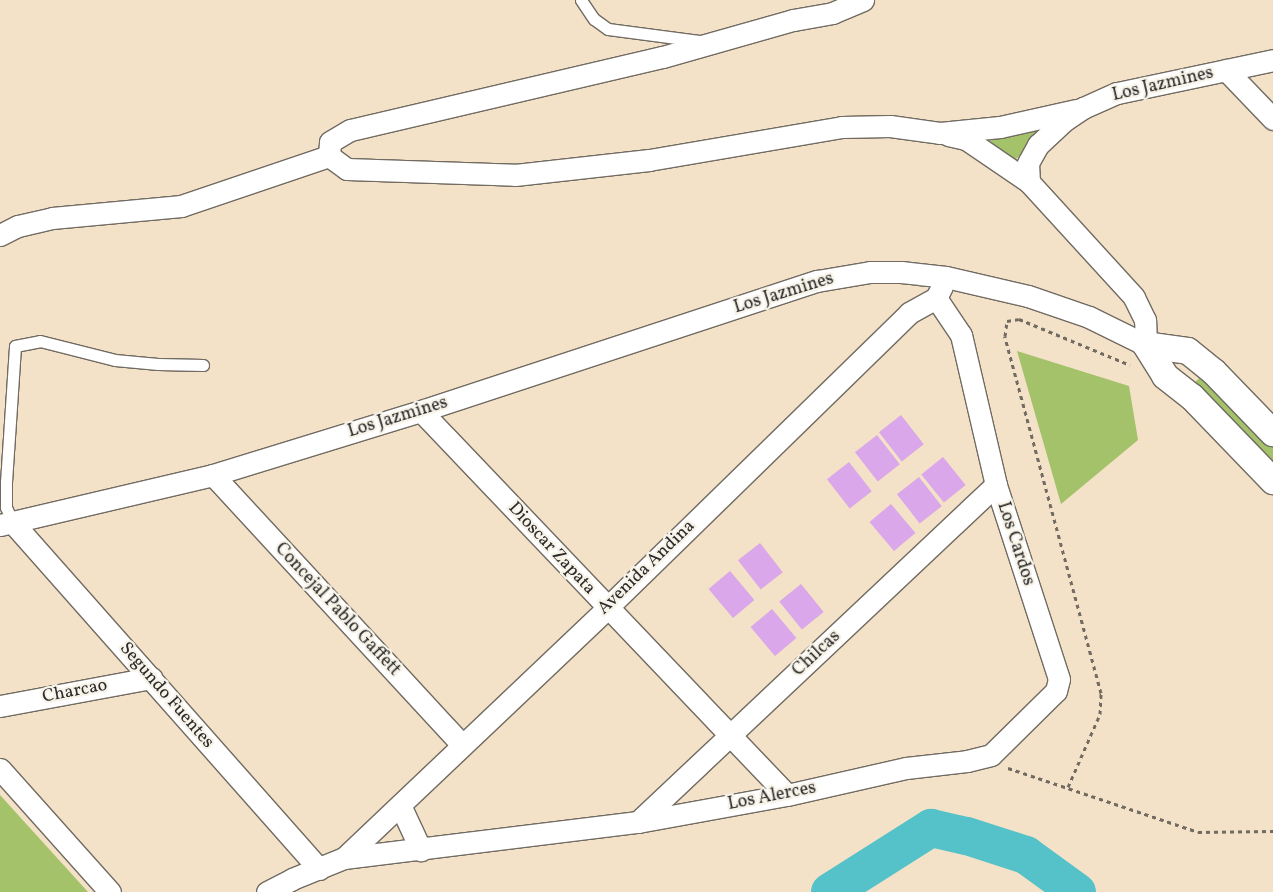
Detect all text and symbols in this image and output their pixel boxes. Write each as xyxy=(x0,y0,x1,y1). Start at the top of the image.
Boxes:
street label: Los Jazmines xyxy=(1110,63,1216,107)
street label: Los Jazmines xyxy=(731,269,837,319)
street label: Los Jazmines xyxy=(345,393,451,443)
street label: Dioscar Zapata xyxy=(503,498,599,600)
street label: Los Cardos xyxy=(991,499,1039,589)
street label: Avenida Andina xyxy=(594,516,700,620)
street label: Concejal Pablo Gaffett xyxy=(270,539,404,681)
street label: Chilcas xyxy=(788,626,846,682)
street label: Segundo Fuentes xyxy=(114,639,218,753)
street label: Charcao xyxy=(41,675,109,709)
street label: Los Alerces xyxy=(726,778,818,816)

